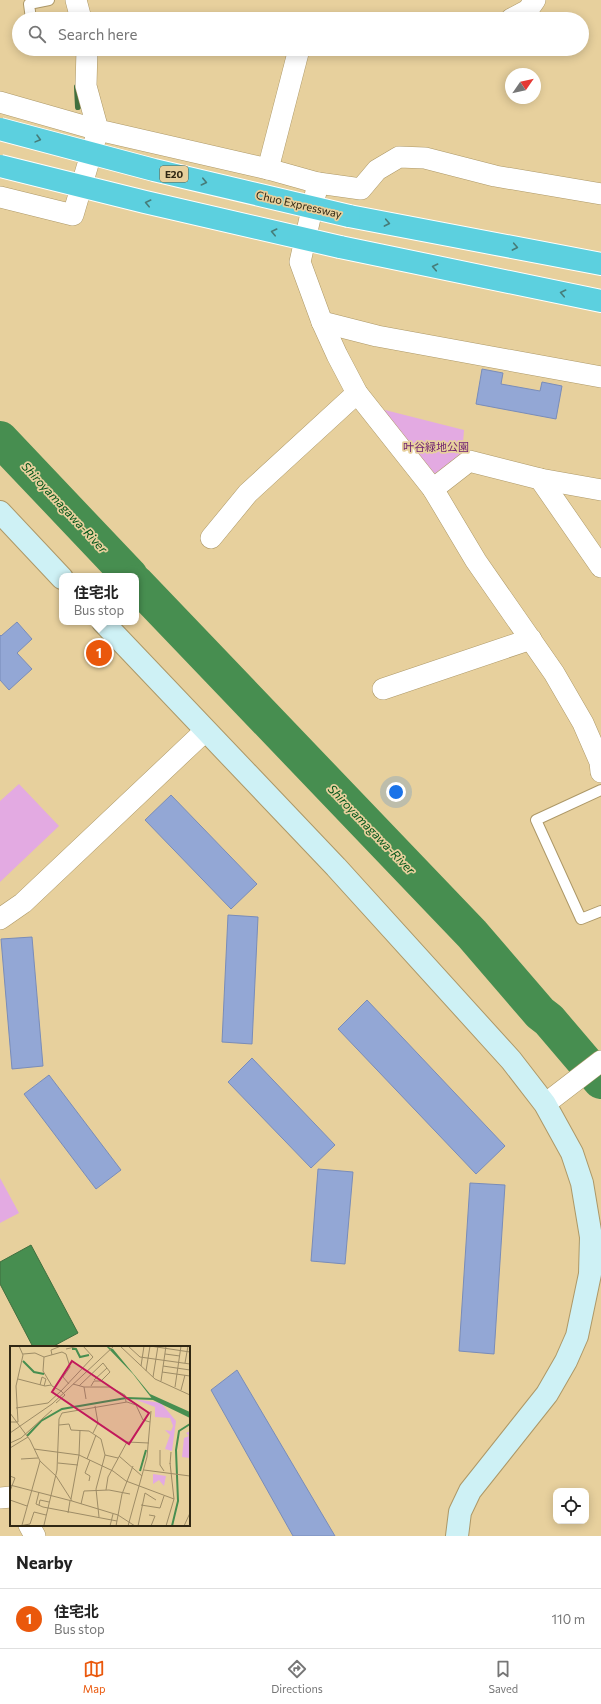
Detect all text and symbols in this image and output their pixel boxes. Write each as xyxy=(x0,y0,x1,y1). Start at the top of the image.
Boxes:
search box xyxy=(12,12,589,56)
icon: search xyxy=(26,23,48,45)
text: Search here xyxy=(58,25,137,43)
north arrow xyxy=(505,68,541,104)
one-way arrow xyxy=(34,134,41,143)
road number: E20 xyxy=(160,166,188,182)
one-way arrow xyxy=(201,177,208,185)
street label: Chuo Expressway xyxy=(255,188,343,220)
one-way arrow xyxy=(144,199,151,208)
one-way arrow xyxy=(384,218,391,227)
one-way arrow xyxy=(271,229,278,237)
one-way arrow xyxy=(512,242,518,251)
one-way arrow xyxy=(432,263,439,272)
one-way arrow xyxy=(560,289,566,298)
park label: 叶谷緑地公園 xyxy=(403,440,469,453)
water label: Shiroyamagawa-River xyxy=(19,459,112,556)
popup xyxy=(59,573,139,625)
text: 住宅北 xyxy=(74,583,119,601)
text: Bus stop xyxy=(74,602,124,618)
pin: 1 xyxy=(86,638,112,668)
water label: Shiroyamagawa-River xyxy=(326,781,419,878)
your location xyxy=(386,782,406,802)
inset map xyxy=(10,1346,190,1526)
map controls xyxy=(553,1488,589,1524)
button: locate xyxy=(553,1488,589,1524)
text: Nearby xyxy=(16,1552,73,1573)
text: 住宅北 xyxy=(54,1602,99,1620)
text: 1 xyxy=(26,1611,32,1627)
text: 110 m xyxy=(552,1611,585,1627)
text: Bus stop xyxy=(54,1621,105,1637)
tab: Map xyxy=(83,1658,106,1695)
tab: Directions xyxy=(271,1658,323,1695)
tab: Saved xyxy=(488,1658,518,1695)

